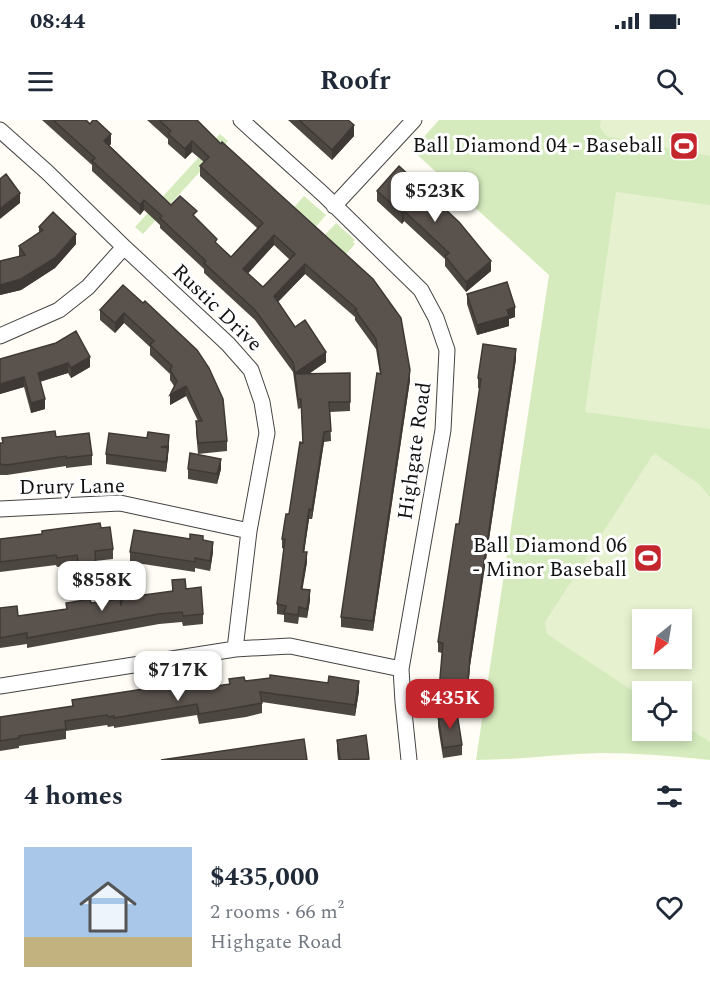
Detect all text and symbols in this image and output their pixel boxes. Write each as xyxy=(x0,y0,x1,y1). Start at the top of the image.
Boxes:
text: 08:44 xyxy=(30,5,85,38)
text: Roofr xyxy=(320,60,390,102)
icon: menu xyxy=(24,65,57,98)
icon: search xyxy=(653,65,686,98)
place label: Ball Diamond 04 - Baseball xyxy=(413,130,663,162)
sports icon: Ball Diamond 04 - Baseball xyxy=(668,130,700,162)
pin: $523K xyxy=(393,172,477,223)
text: $523K xyxy=(405,176,465,206)
street label: Rustic Drive xyxy=(164,256,270,360)
street label: Highgate Road xyxy=(390,380,440,522)
street label: Drury Lane xyxy=(19,470,125,504)
place label: Ball Diamond 06 - Minor Baseball xyxy=(472,530,627,586)
sports icon: Ball Diamond 06 - Minor Baseball xyxy=(632,542,664,574)
pin: $858K xyxy=(60,561,144,612)
text: $858K xyxy=(72,565,132,595)
north arrow xyxy=(632,609,692,669)
map controls xyxy=(632,609,692,741)
pin: $717K xyxy=(136,651,220,702)
text: $717K xyxy=(148,655,208,685)
pin: $435K xyxy=(408,679,492,730)
button: locate xyxy=(632,681,692,741)
text: $435K xyxy=(420,683,480,713)
text: 4 homes xyxy=(24,776,123,816)
icon: filters xyxy=(653,780,686,813)
text: $435,000 xyxy=(210,857,319,897)
icon: home xyxy=(72,871,144,943)
icon: heart xyxy=(653,891,686,924)
text: 2 rooms · 66 m² xyxy=(210,897,344,927)
text: Highgate Road xyxy=(210,927,342,957)

